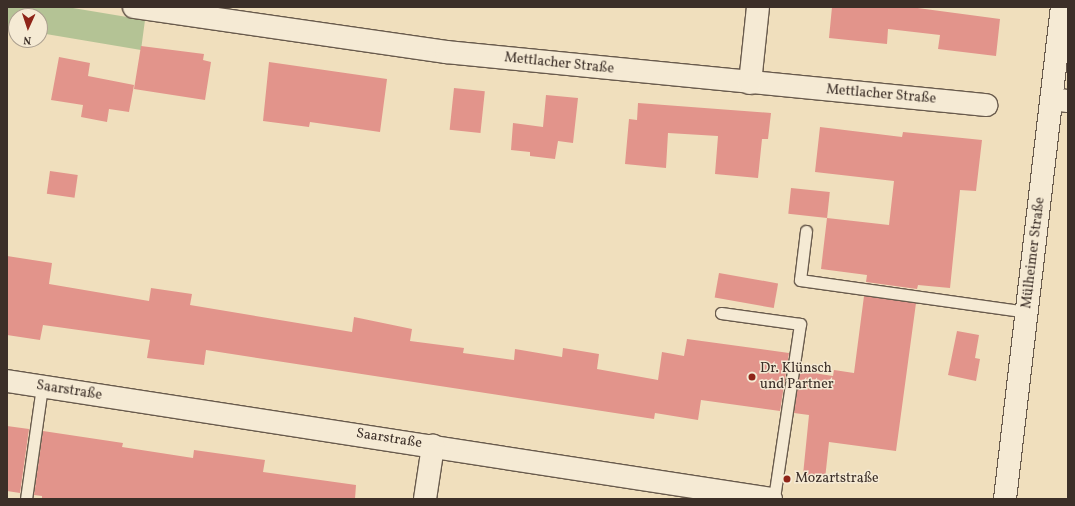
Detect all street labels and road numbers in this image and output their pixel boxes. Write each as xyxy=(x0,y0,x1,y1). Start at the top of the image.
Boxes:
street label: Mettlacher Straße xyxy=(503,50,615,78)
street label: Mettlacher Straße xyxy=(825,82,937,108)
street label: Mülheimer Straße xyxy=(1019,196,1049,310)
street label: Saarstraße xyxy=(35,378,103,404)
street label: Saarstraße xyxy=(355,426,423,452)

